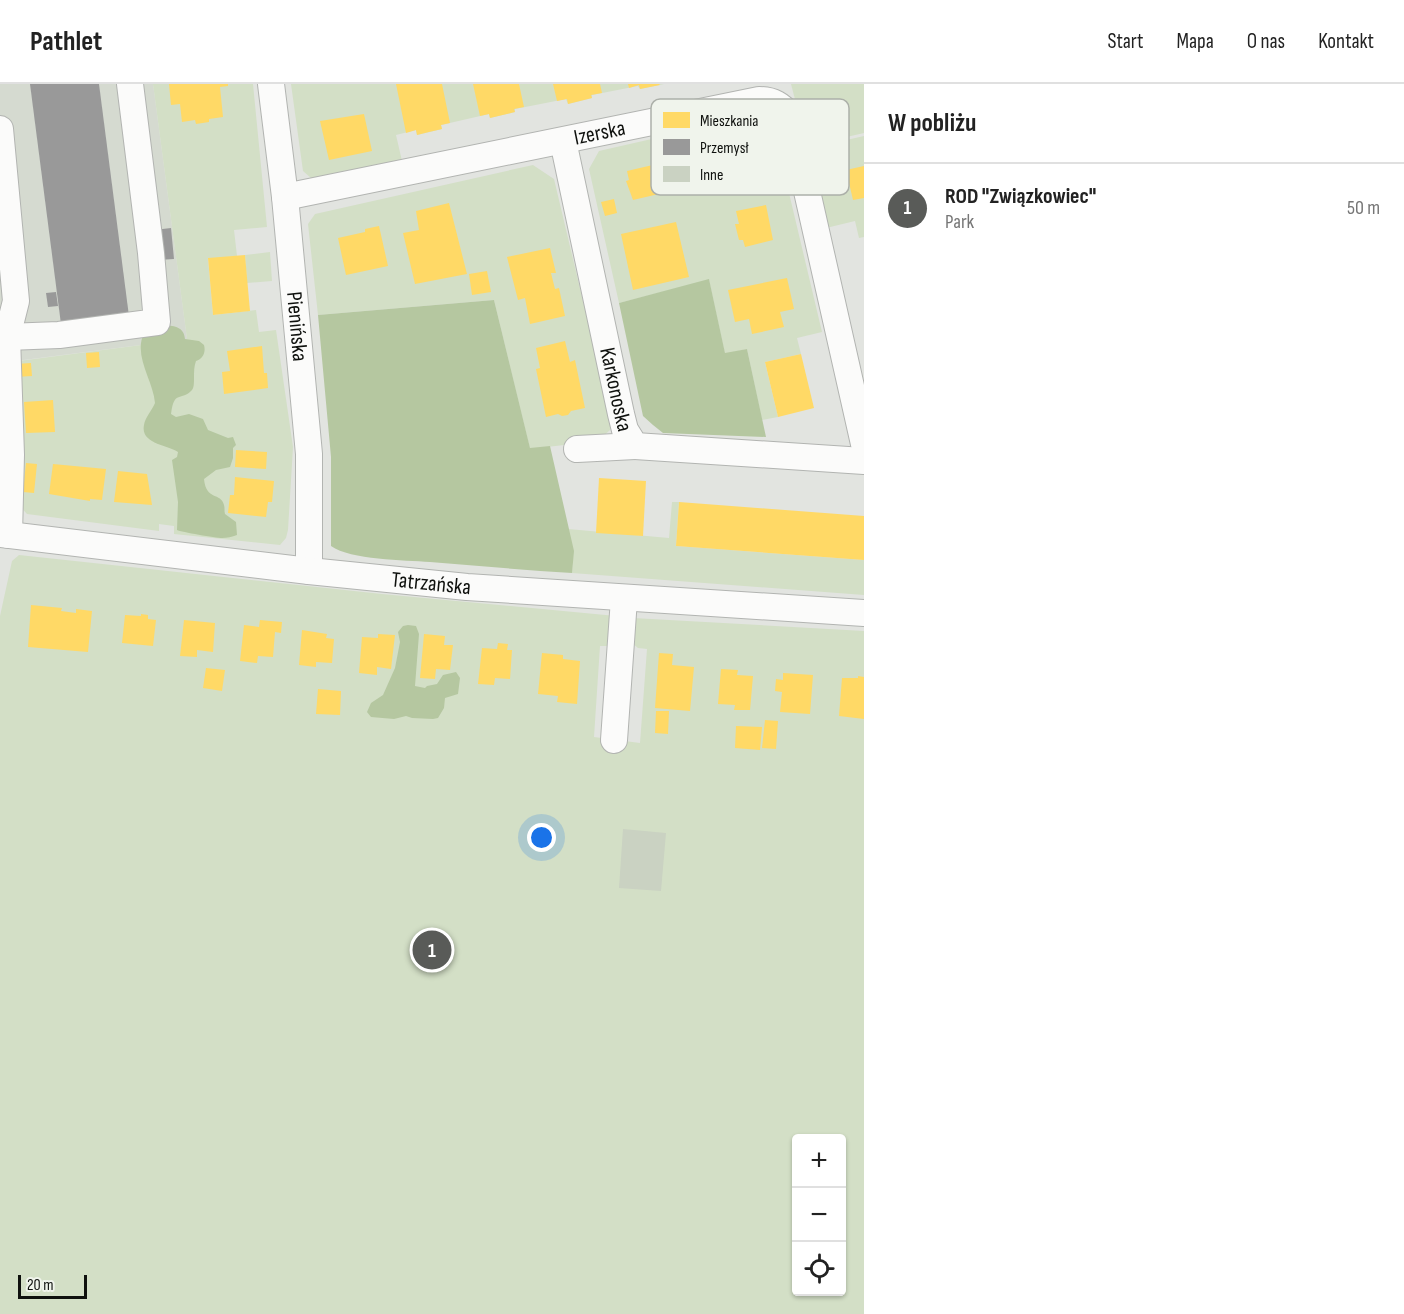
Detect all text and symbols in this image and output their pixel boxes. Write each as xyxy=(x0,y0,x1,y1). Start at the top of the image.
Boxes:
text: Pathlet xyxy=(30,25,102,58)
text: Start xyxy=(1107,29,1144,54)
text: Mapa xyxy=(1177,29,1214,54)
text: O nas xyxy=(1247,29,1285,54)
text: Kontakt xyxy=(1318,29,1374,54)
legend xyxy=(651,99,849,195)
text: W pobliżu xyxy=(888,108,976,139)
text: Mieszkania xyxy=(700,112,758,131)
street label: Izerska xyxy=(571,114,628,151)
text: Przemysł xyxy=(700,139,749,158)
text: Inne xyxy=(700,166,723,185)
text: ROD "Związkowiec" xyxy=(945,183,1096,210)
text: 1 xyxy=(904,196,911,220)
text: 50 m xyxy=(1347,196,1380,220)
text: Park xyxy=(945,210,974,234)
street label: Pienińska xyxy=(280,290,314,363)
street label: Karkonoska xyxy=(594,345,638,434)
street label: Tatrzańska xyxy=(390,566,472,601)
your location xyxy=(527,823,556,852)
pin: 1 xyxy=(412,928,452,972)
map controls xyxy=(792,1134,846,1296)
button: + xyxy=(792,1134,846,1188)
button: − xyxy=(792,1188,846,1242)
button: locate xyxy=(792,1242,846,1296)
scale bar xyxy=(18,1272,87,1300)
text: 20 m xyxy=(27,1276,54,1295)

